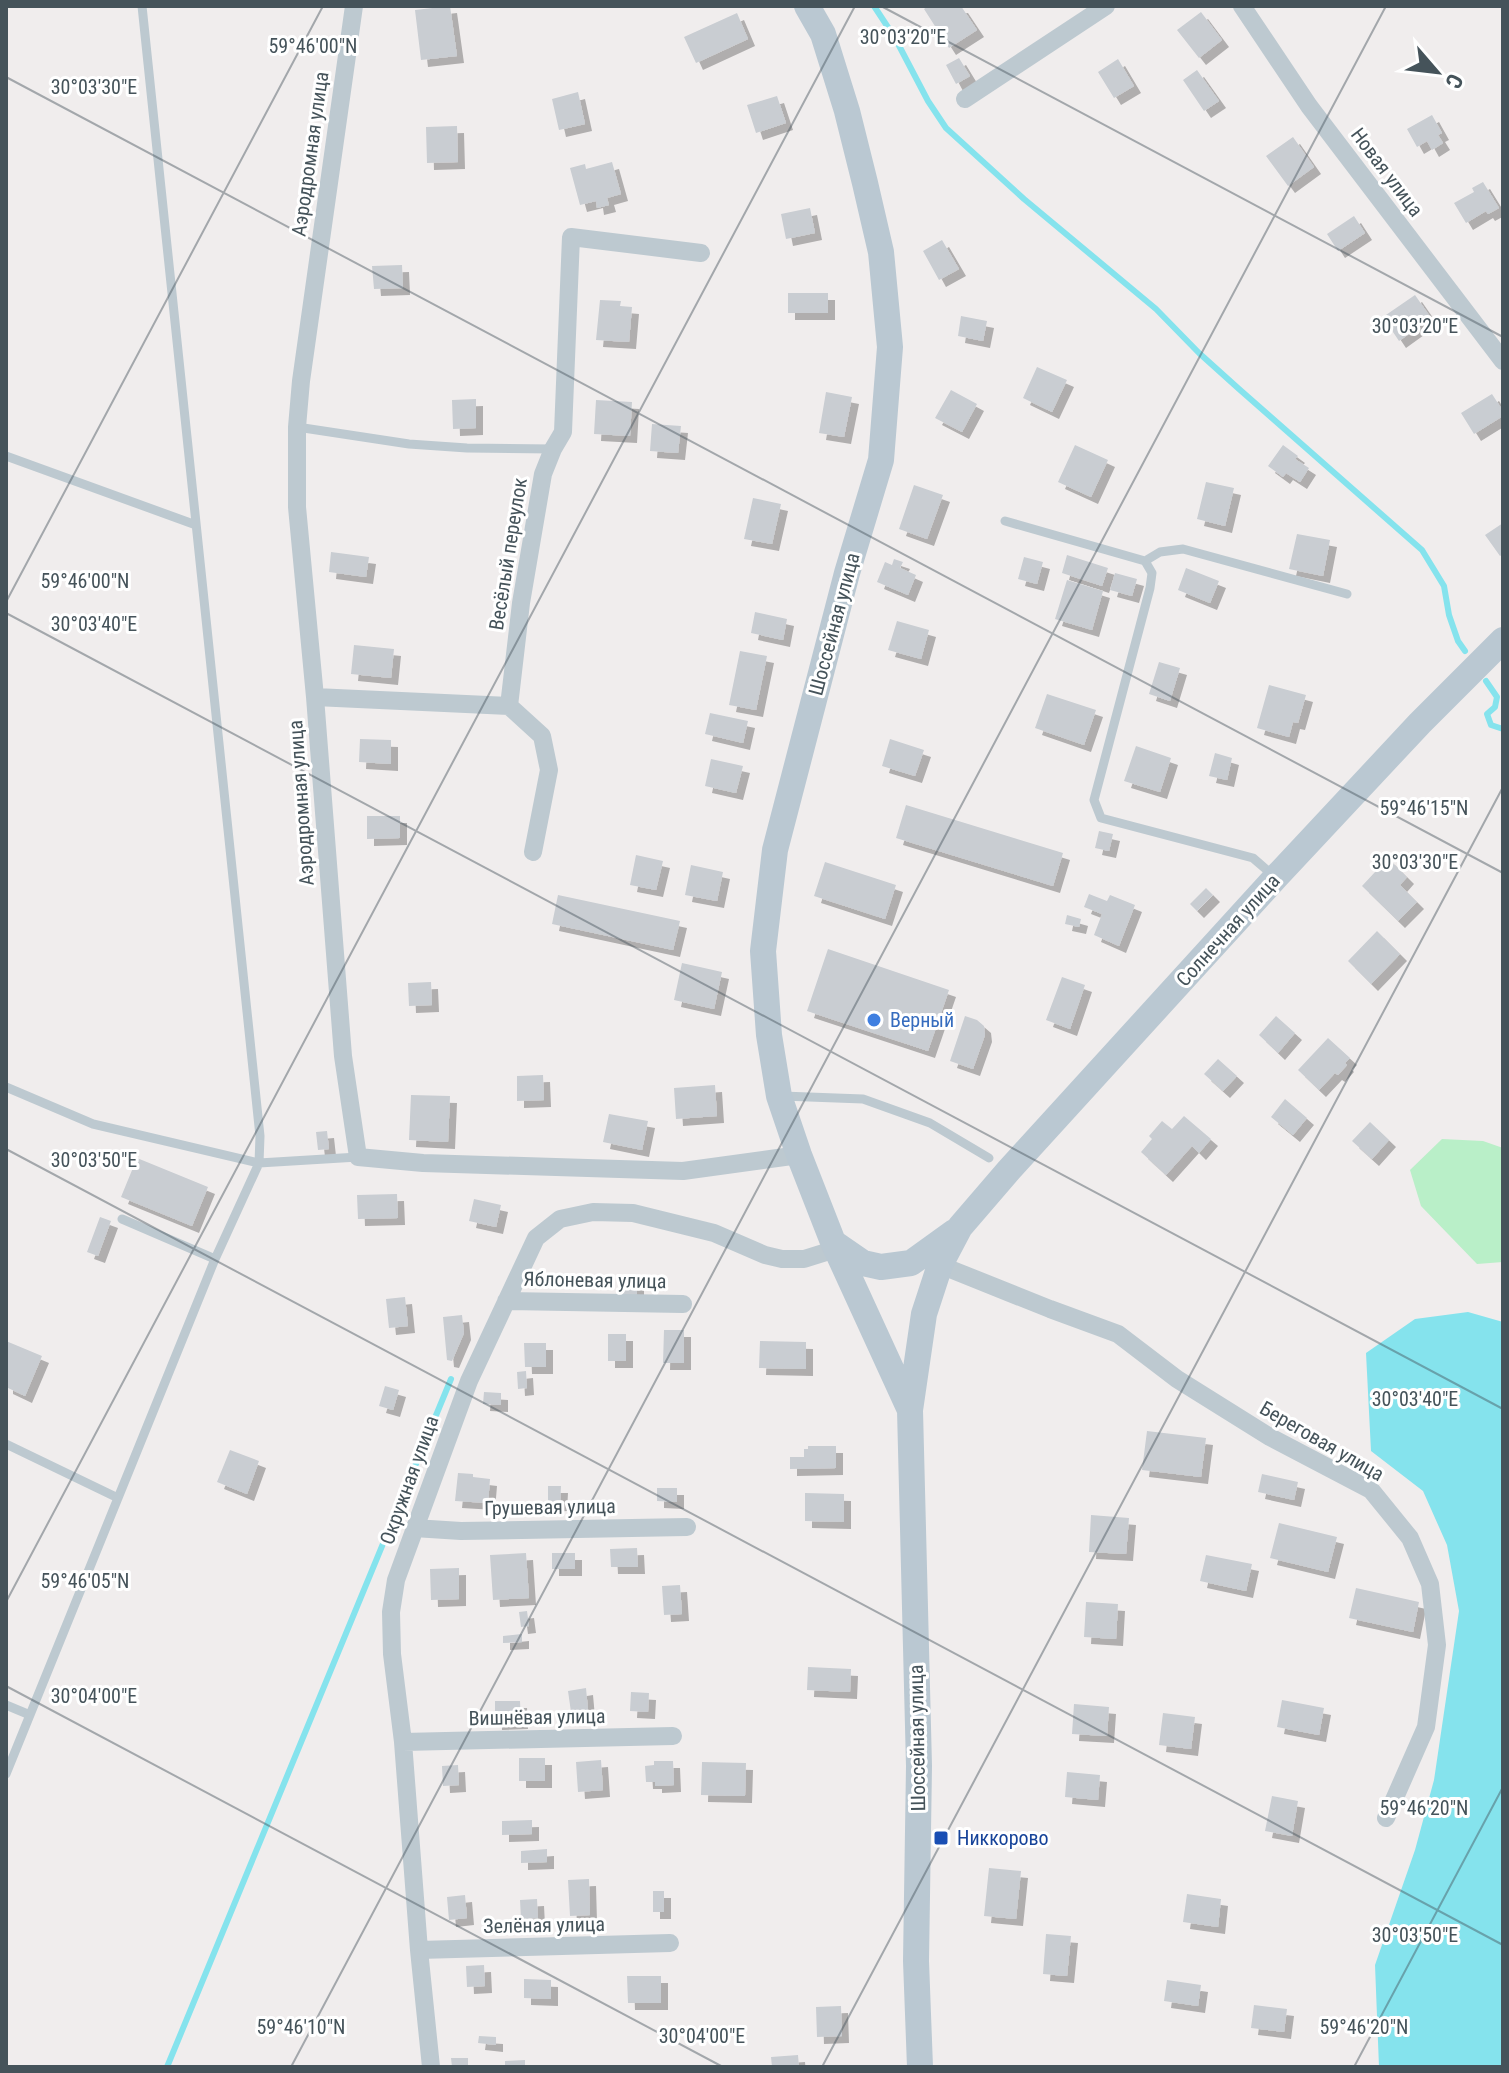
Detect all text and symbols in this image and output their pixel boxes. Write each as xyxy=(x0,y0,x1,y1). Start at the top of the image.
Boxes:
text: 30°03'20"E xyxy=(860,25,946,49)
north arrow xyxy=(1397,32,1477,112)
text: 59°46'00"N xyxy=(268,34,358,58)
street label: Аэродромная улица xyxy=(287,70,333,238)
text: С xyxy=(1440,70,1468,93)
text: 30°03'30"E xyxy=(51,75,137,99)
street label: Новая улица xyxy=(1346,123,1428,221)
text: 30°03'20"E xyxy=(1372,314,1458,338)
street label: Весёлый переулок xyxy=(484,476,532,632)
street label: Шоссейная улица xyxy=(803,550,865,698)
text: 59°46'00"N xyxy=(40,569,130,593)
text: 30°03'40"E xyxy=(51,612,137,636)
street label: Аэродромная улица xyxy=(283,719,319,887)
text: 59°46'15"N xyxy=(1379,796,1469,820)
text: 30°03'30"E xyxy=(1372,850,1458,874)
street label: Солнечная улица xyxy=(1171,869,1285,991)
place label: Верный xyxy=(890,1008,954,1032)
marker: Верный xyxy=(865,1011,883,1029)
text: 30°03'50"E xyxy=(51,1148,137,1172)
street label: Яблоневая улица xyxy=(523,1267,667,1293)
text: 30°03'40"E xyxy=(1372,1387,1458,1411)
street label: Береговая улица xyxy=(1256,1396,1388,1486)
street label: Окружная улица xyxy=(375,1412,443,1548)
street label: Грушевая улица xyxy=(484,1494,616,1520)
text: 59°46'05"N xyxy=(40,1569,130,1593)
street label: Шоссейная улица xyxy=(904,1664,930,1812)
text: 30°04'00"E xyxy=(51,1684,137,1708)
street label: Вишнёвая улица xyxy=(468,1704,606,1730)
text: 59°46'20"N xyxy=(1379,1796,1469,1820)
place label: Никкорово xyxy=(957,1826,1049,1850)
marker: Никкорово xyxy=(932,1829,950,1847)
street label: Зелёная улица xyxy=(483,1912,605,1938)
text: 30°03'50"E xyxy=(1372,1923,1458,1947)
text: 59°46'10"N xyxy=(256,2015,346,2039)
text: 59°46'20"N xyxy=(1319,2015,1409,2039)
text: 30°04'00"E xyxy=(659,2024,745,2048)

